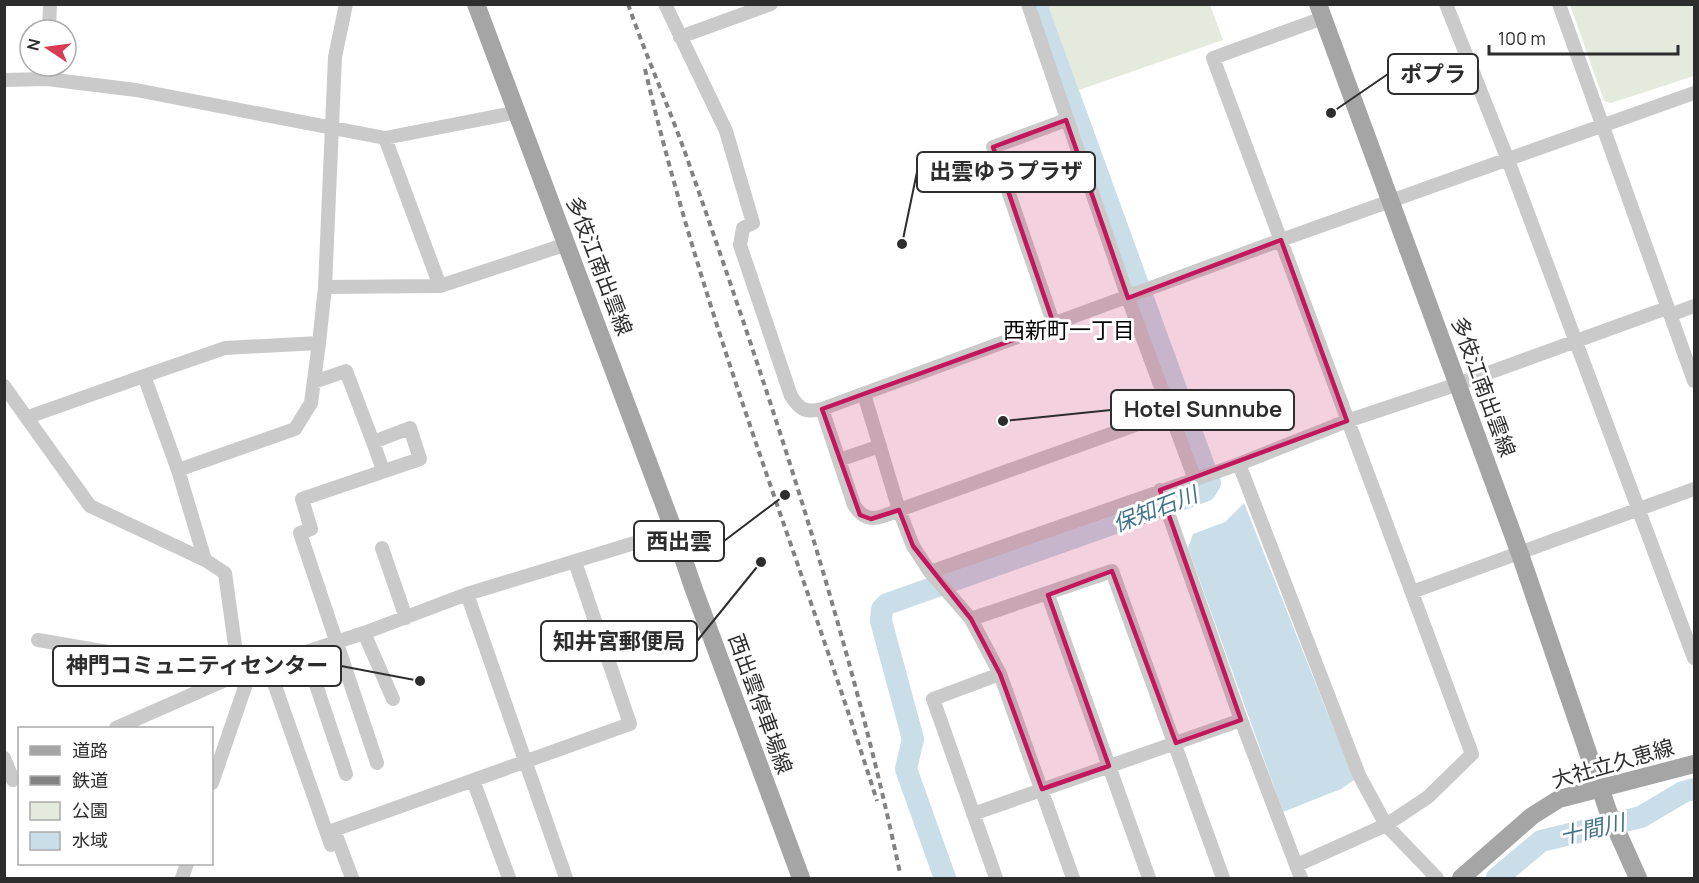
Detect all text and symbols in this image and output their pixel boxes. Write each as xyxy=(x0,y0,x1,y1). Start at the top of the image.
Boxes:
north arrow xyxy=(18,18,78,78)
scale bar xyxy=(1489,18,1678,56)
text: 100 m xyxy=(1498,26,1546,50)
text: N xyxy=(21,37,45,53)
callout: ポプラ xyxy=(1388,54,1478,94)
text: ポプラ xyxy=(1400,59,1466,89)
callout: 出雲ゆうプラザ xyxy=(917,152,1095,192)
text: 出雲ゆうプラザ xyxy=(929,156,1083,186)
street label: 多伎江南出雲線 xyxy=(561,192,639,339)
street label: 多伎江南出雲線 xyxy=(1446,313,1522,461)
district label: 西新町一丁目 xyxy=(1003,315,1135,345)
callout: Hotel Sunnube xyxy=(1111,390,1294,430)
text: Hotel Sunnube xyxy=(1124,394,1282,424)
water label: 保知石川 xyxy=(1109,479,1203,539)
callout: 西出雲 xyxy=(634,521,724,561)
text: 西出雲 xyxy=(646,526,712,556)
callout: 知井宮郵便局 xyxy=(541,621,697,661)
text: 知井宮郵便局 xyxy=(553,626,685,656)
street label: 西出雲停車場線 xyxy=(723,630,799,778)
callout: 神門コミュニティセンター xyxy=(53,646,341,686)
text: 神門コミュニティセンター xyxy=(66,650,328,680)
legend xyxy=(18,727,213,865)
street label: 大社立久恵線 xyxy=(1548,732,1677,794)
text: 道路 xyxy=(72,738,108,762)
text: 鉄道 xyxy=(72,768,108,792)
text: 公園 xyxy=(72,798,108,822)
water label: 十間川 xyxy=(1556,807,1629,851)
text: 水域 xyxy=(72,828,108,852)

